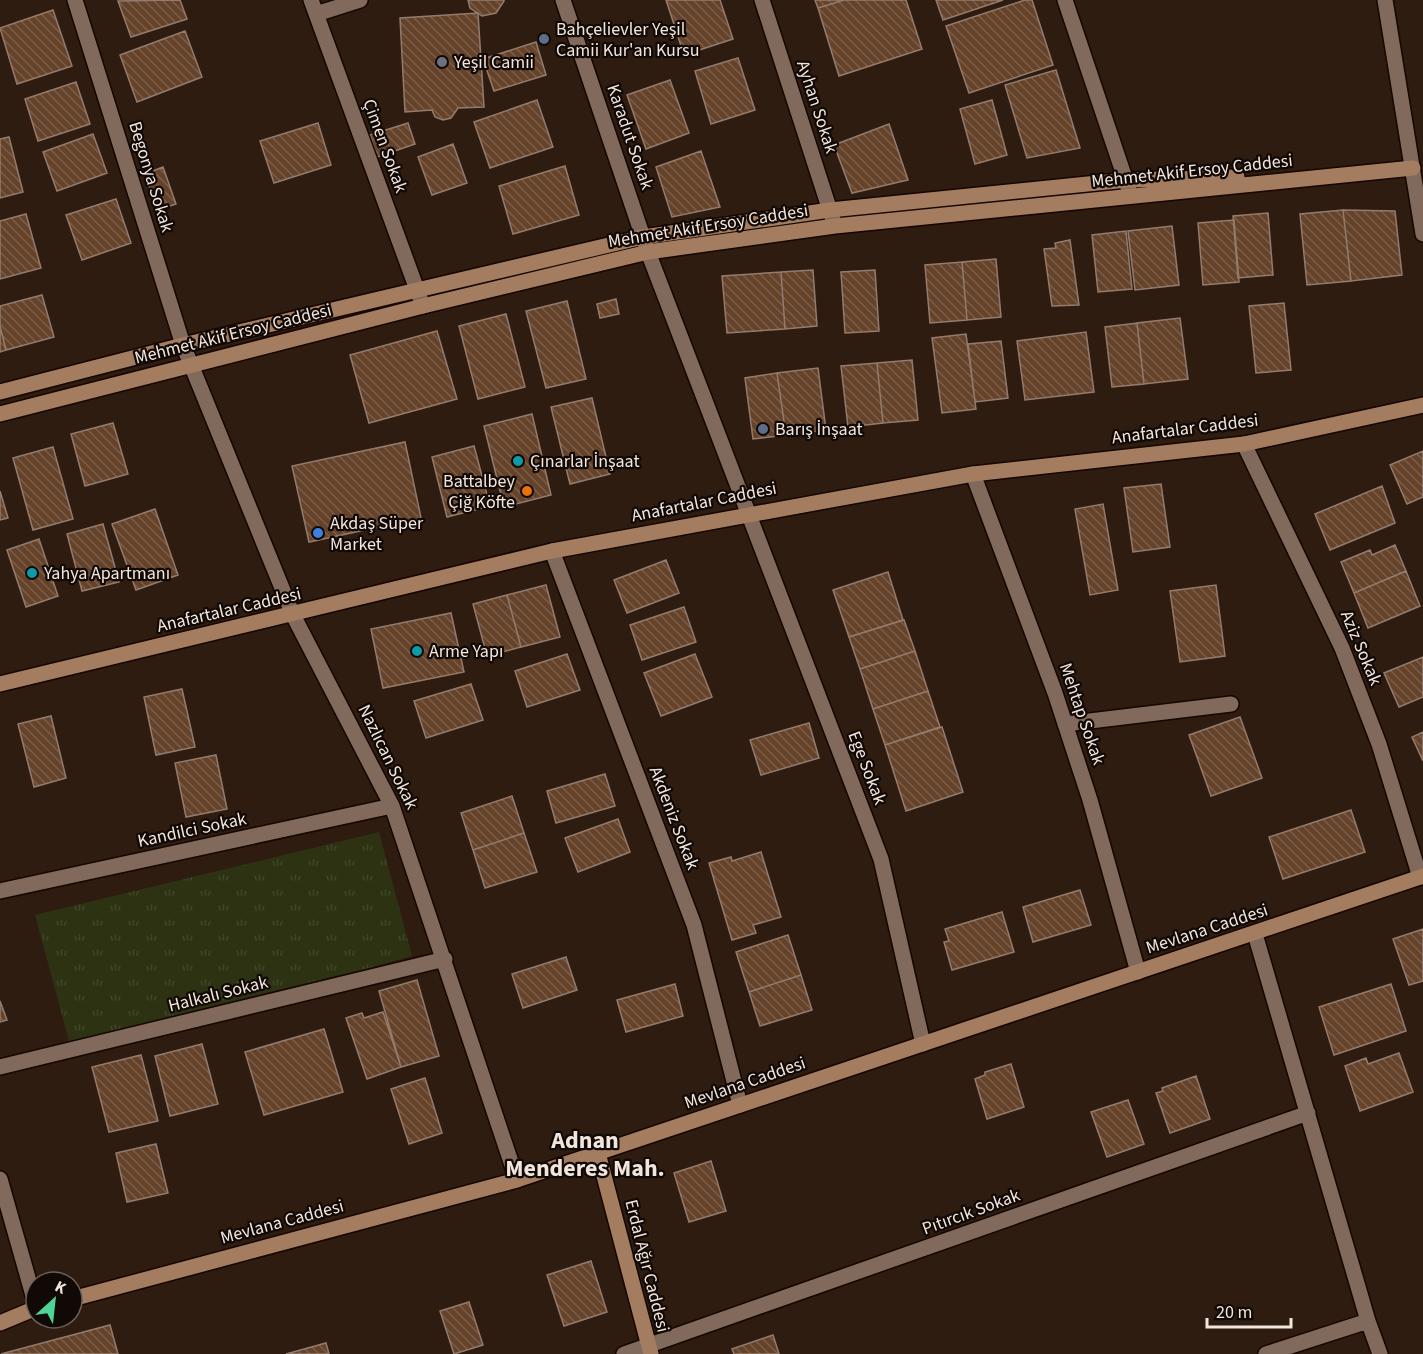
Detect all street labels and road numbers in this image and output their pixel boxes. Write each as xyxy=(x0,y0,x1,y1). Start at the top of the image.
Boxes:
street label: Ayhan Sokak xyxy=(790,57,844,157)
street label: Karadut Sokak xyxy=(600,81,660,193)
street label: Çimen Sokak xyxy=(356,96,414,196)
street label: Begonya Sokak xyxy=(122,119,180,236)
street label: Mehmet Akif Ersoy Caddesi xyxy=(1090,148,1294,194)
street label: Mehmet Akif Ersoy Caddesi xyxy=(606,198,810,254)
street label: Mehmet Akif Ersoy Caddesi xyxy=(132,297,334,371)
street label: Anafartalar Caddesi xyxy=(1110,408,1260,450)
street label: Anafartalar Caddesi xyxy=(629,476,779,528)
street label: Anafartalar Caddesi xyxy=(154,581,304,639)
street label: Aziz Sokak xyxy=(1334,607,1388,689)
street label: Mehtap Sokak xyxy=(1053,660,1111,768)
street label: Nazlıcan Sokak xyxy=(352,700,424,814)
street label: Ege Sokak xyxy=(842,728,892,808)
street label: Akdeniz Sokak xyxy=(643,763,705,873)
street label: Kandilci Sokak xyxy=(135,806,249,854)
street label: Mevlana Caddesi xyxy=(1143,898,1271,960)
street label: Halkalı Sokak xyxy=(166,970,271,1018)
street label: Mevlana Caddesi xyxy=(681,1051,809,1115)
street label: Pıtırcık Sokak xyxy=(919,1183,1024,1241)
street label: Mevlana Caddesi xyxy=(217,1194,347,1250)
street label: Erdal Ağır Caddesi xyxy=(618,1197,676,1335)

